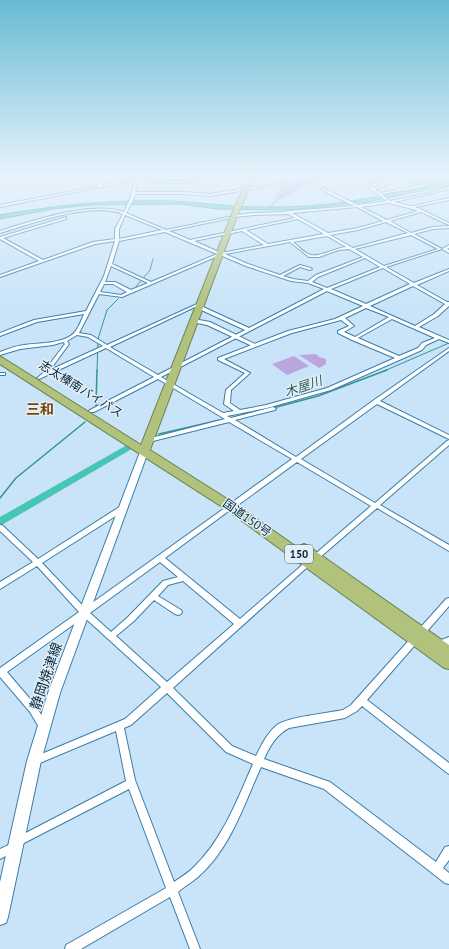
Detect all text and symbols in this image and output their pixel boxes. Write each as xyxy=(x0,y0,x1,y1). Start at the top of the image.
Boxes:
street label: 志太榛南バイパス xyxy=(37,357,126,420)
water label: 木屋川 xyxy=(282,371,326,401)
district label: 三和 xyxy=(26,400,54,418)
street label: 国道150号 xyxy=(220,495,274,540)
road number: 150 xyxy=(285,545,313,563)
street label: 静岡焼津線 xyxy=(26,640,66,712)

